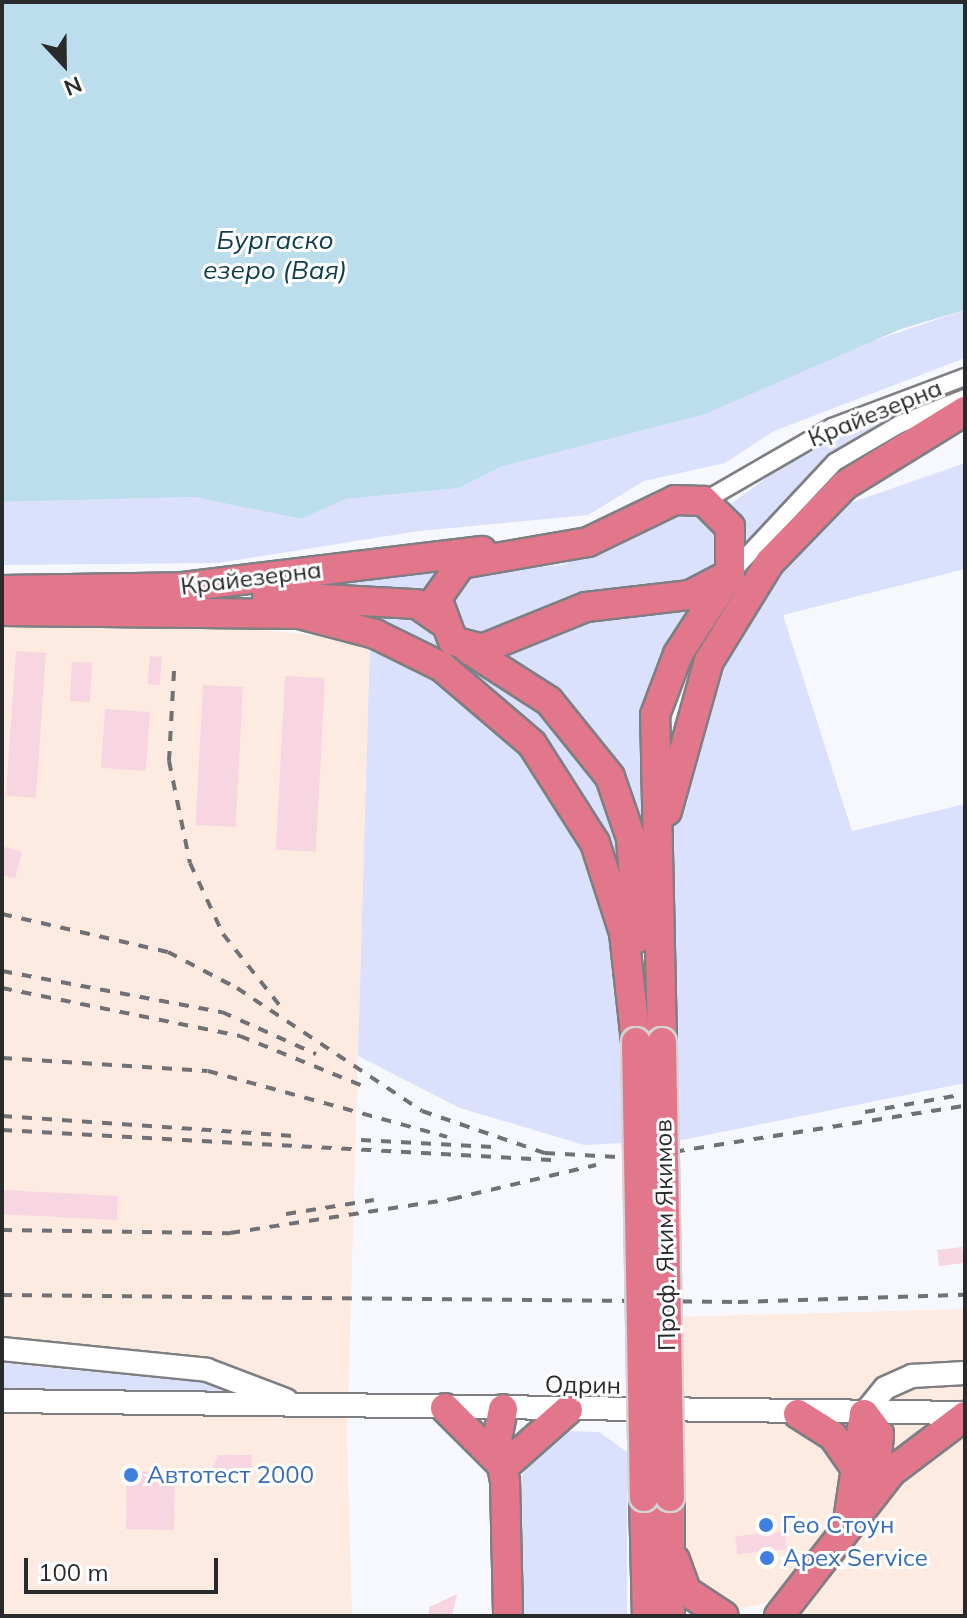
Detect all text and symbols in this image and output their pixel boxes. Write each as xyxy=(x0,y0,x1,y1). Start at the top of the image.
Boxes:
north arrow xyxy=(24,24,104,104)
text: N xyxy=(60,70,86,102)
water label: Бургаско езеро (Вая) xyxy=(203,224,347,286)
street label: Крайезерна xyxy=(804,373,946,453)
street label: Крайезерна xyxy=(179,555,323,601)
street label: Проф. Яким Якимов xyxy=(649,1119,681,1351)
street label: Одрин xyxy=(545,1370,621,1400)
place label: Автотест 2000 xyxy=(147,1461,314,1489)
marker: Автотест 2000 xyxy=(122,1466,140,1484)
place label: Гео Стоун xyxy=(782,1511,894,1539)
marker: Гео Стоун xyxy=(757,1516,775,1534)
scale bar xyxy=(28,1542,222,1592)
place label: Apex Service xyxy=(783,1544,928,1572)
marker: Apex Service xyxy=(758,1549,776,1567)
text: 100 m xyxy=(38,1557,109,1587)

